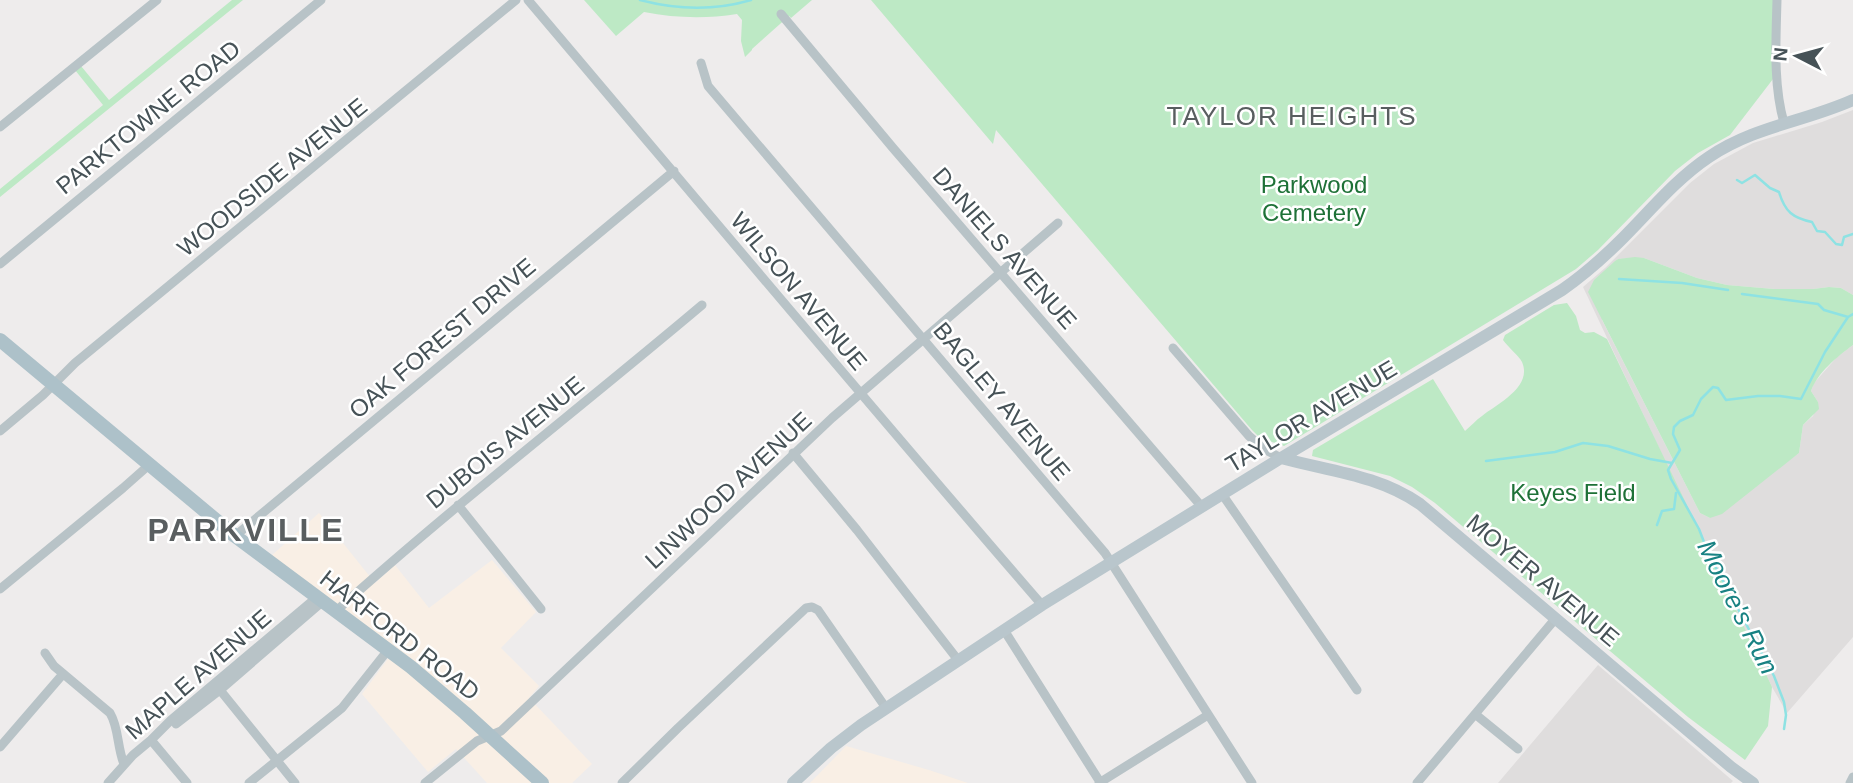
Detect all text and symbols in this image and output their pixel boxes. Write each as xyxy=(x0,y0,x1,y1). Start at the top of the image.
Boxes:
north arrow xyxy=(1762,21,1832,91)
street label: PARKTOWNE ROAD xyxy=(51,35,245,199)
text: N xyxy=(1769,46,1792,62)
street label: WOODSIDE AVENUE xyxy=(172,92,372,262)
district label: TAYLOR HEIGHTS xyxy=(1167,101,1417,131)
street label: DANIELS AVENUE xyxy=(928,162,1082,334)
park label: Parkwood Cemetery xyxy=(1261,171,1367,226)
street label: WILSON AVENUE xyxy=(725,207,873,375)
street label: OAK FOREST DRIVE xyxy=(344,252,540,424)
street label: BAGLEY AVENUE xyxy=(928,317,1076,485)
street label: TAYLOR AVENUE xyxy=(1221,354,1401,478)
street label: DUBOIS AVENUE xyxy=(421,370,589,514)
street label: LINWOOD AVENUE xyxy=(639,406,817,574)
park label: Keyes Field xyxy=(1510,479,1636,506)
street label: MOYER AVENUE xyxy=(1461,509,1625,651)
district label: PARKVILLE xyxy=(148,512,344,548)
water label: Moore's Run xyxy=(1691,535,1785,679)
street label: HARFORD ROAD xyxy=(315,564,485,706)
street label: MAPLE AVENUE xyxy=(120,604,276,744)

